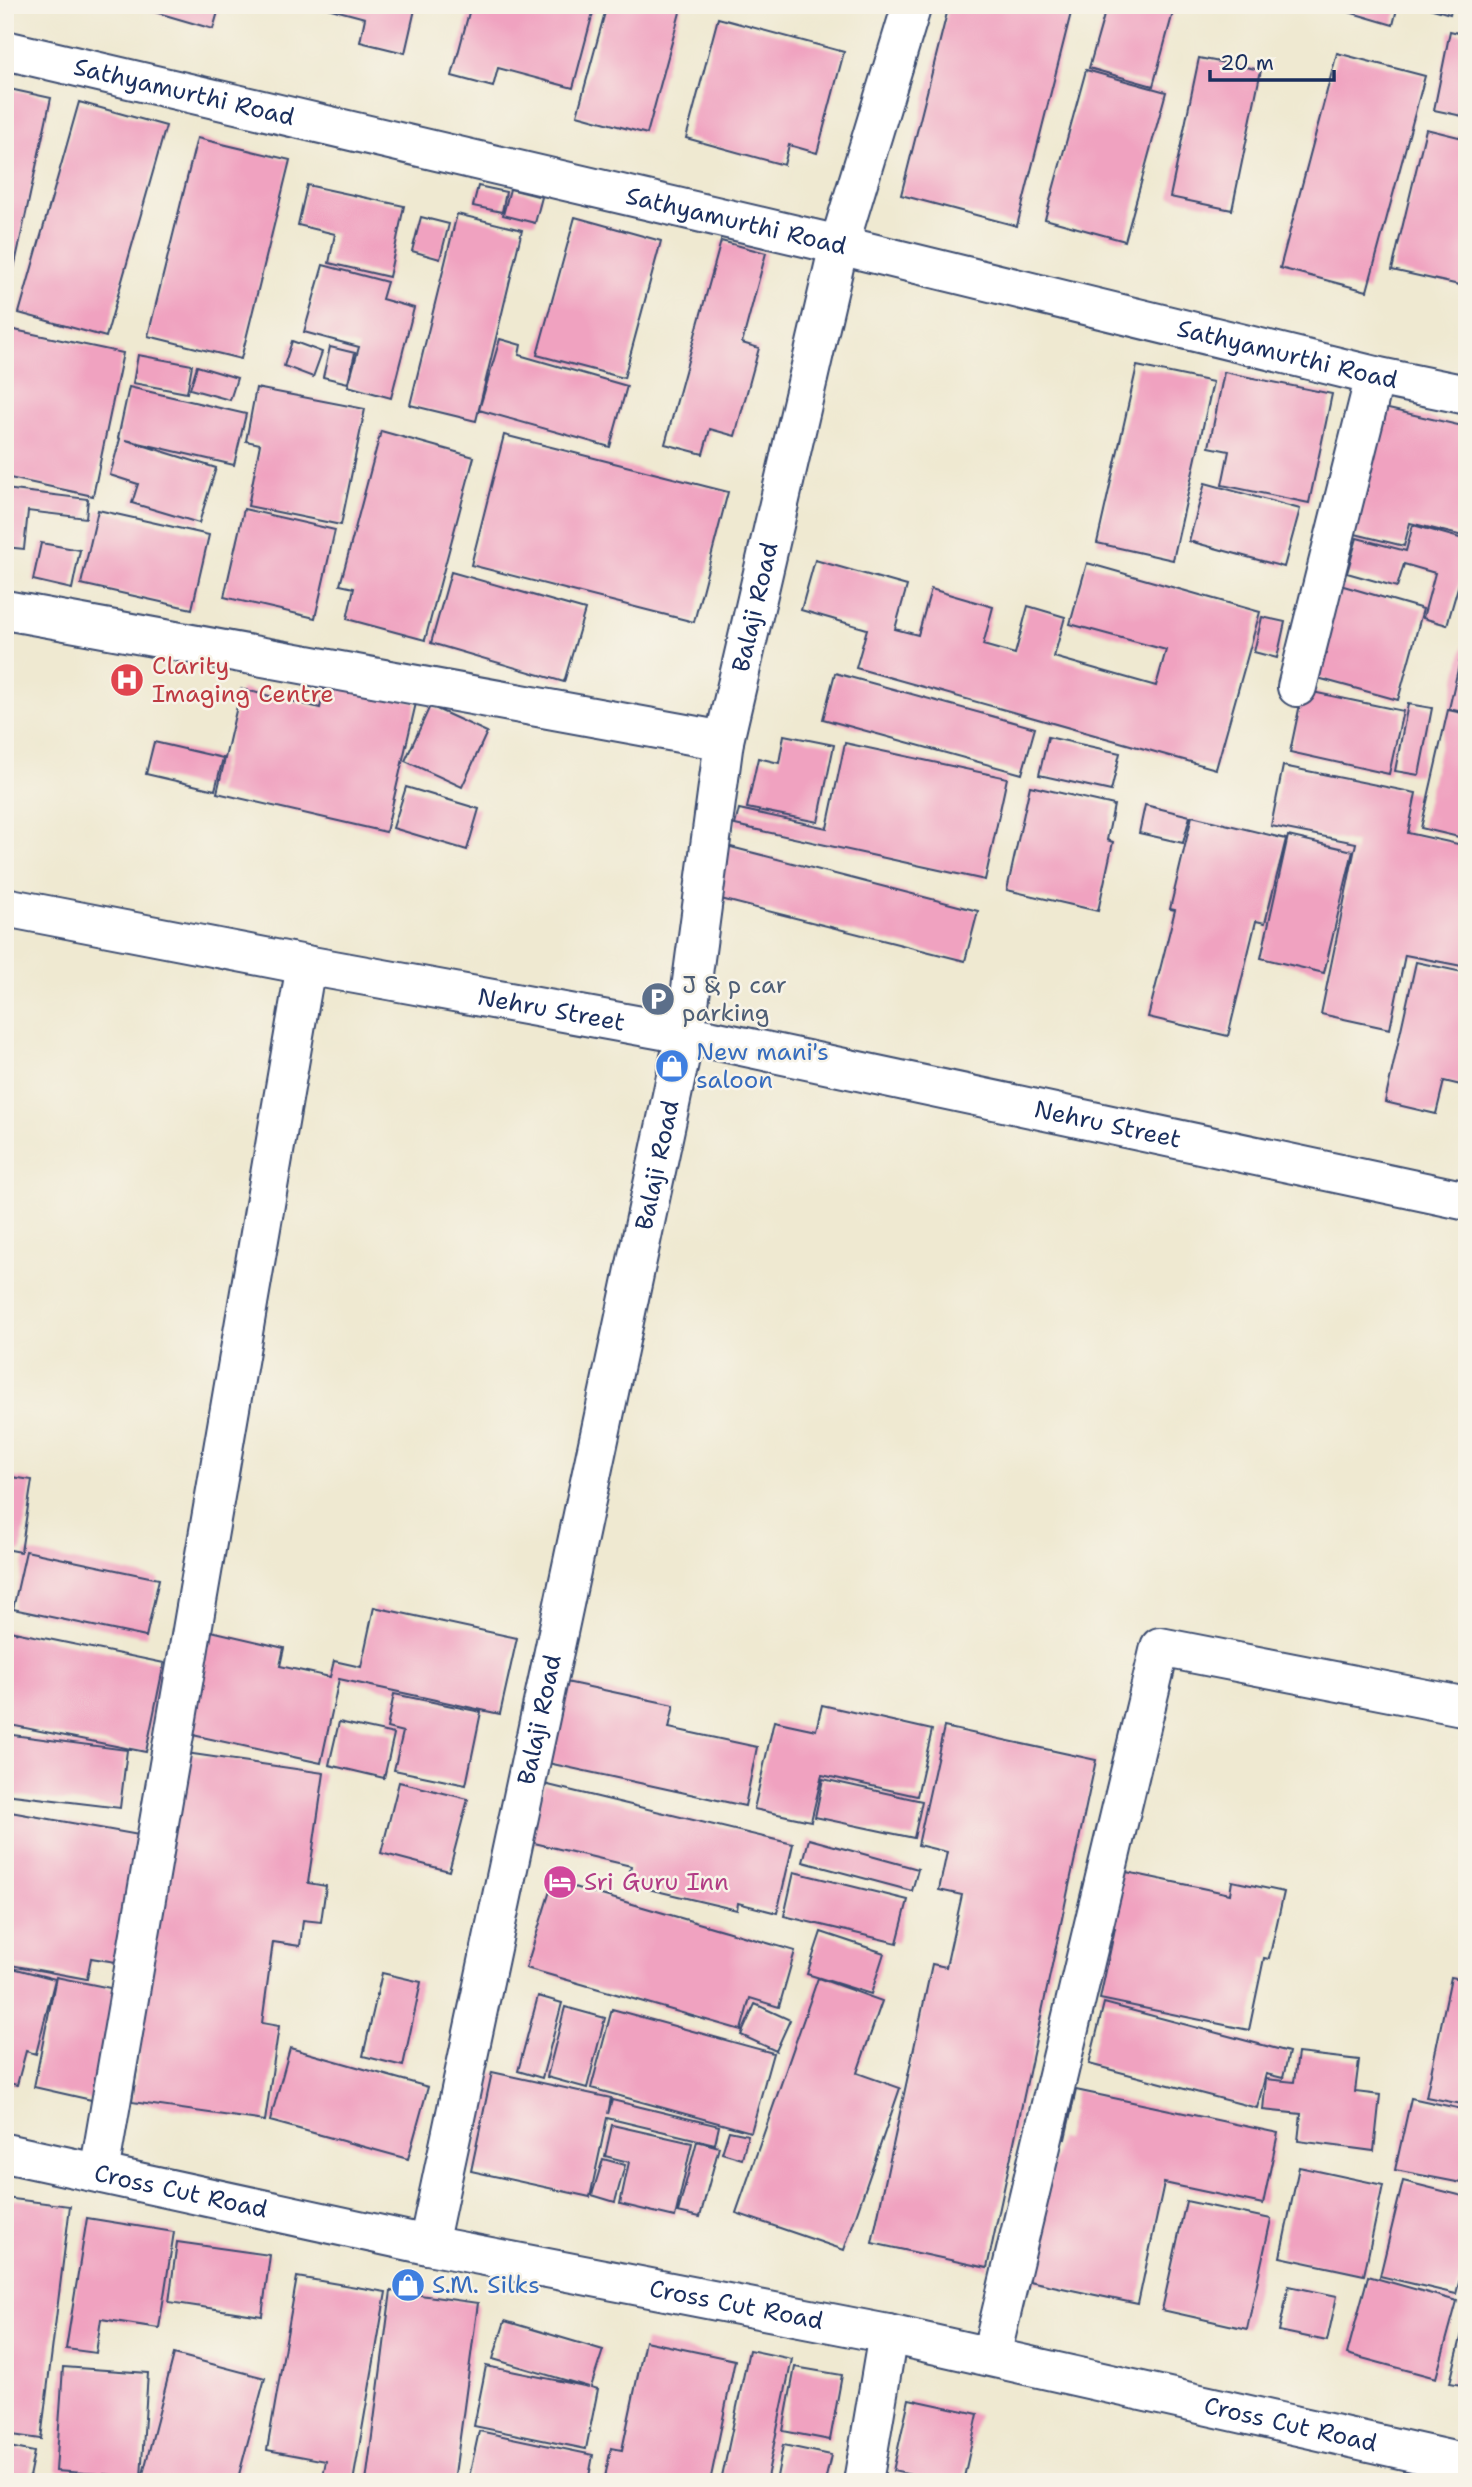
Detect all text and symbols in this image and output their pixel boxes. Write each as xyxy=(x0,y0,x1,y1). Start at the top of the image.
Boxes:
scale bar xyxy=(1210,38,1334,82)
text: 20 m xyxy=(1220,49,1274,77)
street label: Sathyamurthi Road xyxy=(71,51,298,133)
street label: Sathyamurthi Road xyxy=(623,180,850,262)
street label: Sathyamurthi Road xyxy=(1174,312,1400,396)
street label: Balaji Road xyxy=(725,539,786,675)
place label: Clarity Imaging Centre xyxy=(152,650,334,710)
hospital icon: Clarity Imaging Centre xyxy=(108,661,146,699)
place label: J & p car parking xyxy=(682,969,787,1029)
parking icon: J & p car parking xyxy=(639,980,677,1018)
street label: Nehru Street xyxy=(475,981,628,1039)
place label: New mani's saloon xyxy=(696,1036,829,1096)
shop icon: New mani's saloon xyxy=(653,1047,691,1085)
street label: Nehru Street xyxy=(1031,1093,1184,1155)
street label: Balaji Road xyxy=(628,1097,687,1233)
street label: Balaji Road xyxy=(510,1652,569,1788)
hotel icon: Sri Guru Inn xyxy=(541,1863,579,1901)
place label: Sri Guru Inn xyxy=(584,1866,729,1898)
street label: Cross Cut Road xyxy=(91,2157,271,2226)
shop icon: S.M. Silks xyxy=(389,2266,427,2304)
place label: S.M. Silks xyxy=(432,2269,540,2301)
street label: Cross Cut Road xyxy=(647,2272,826,2337)
street label: Cross Cut Road xyxy=(1201,2389,1380,2459)

